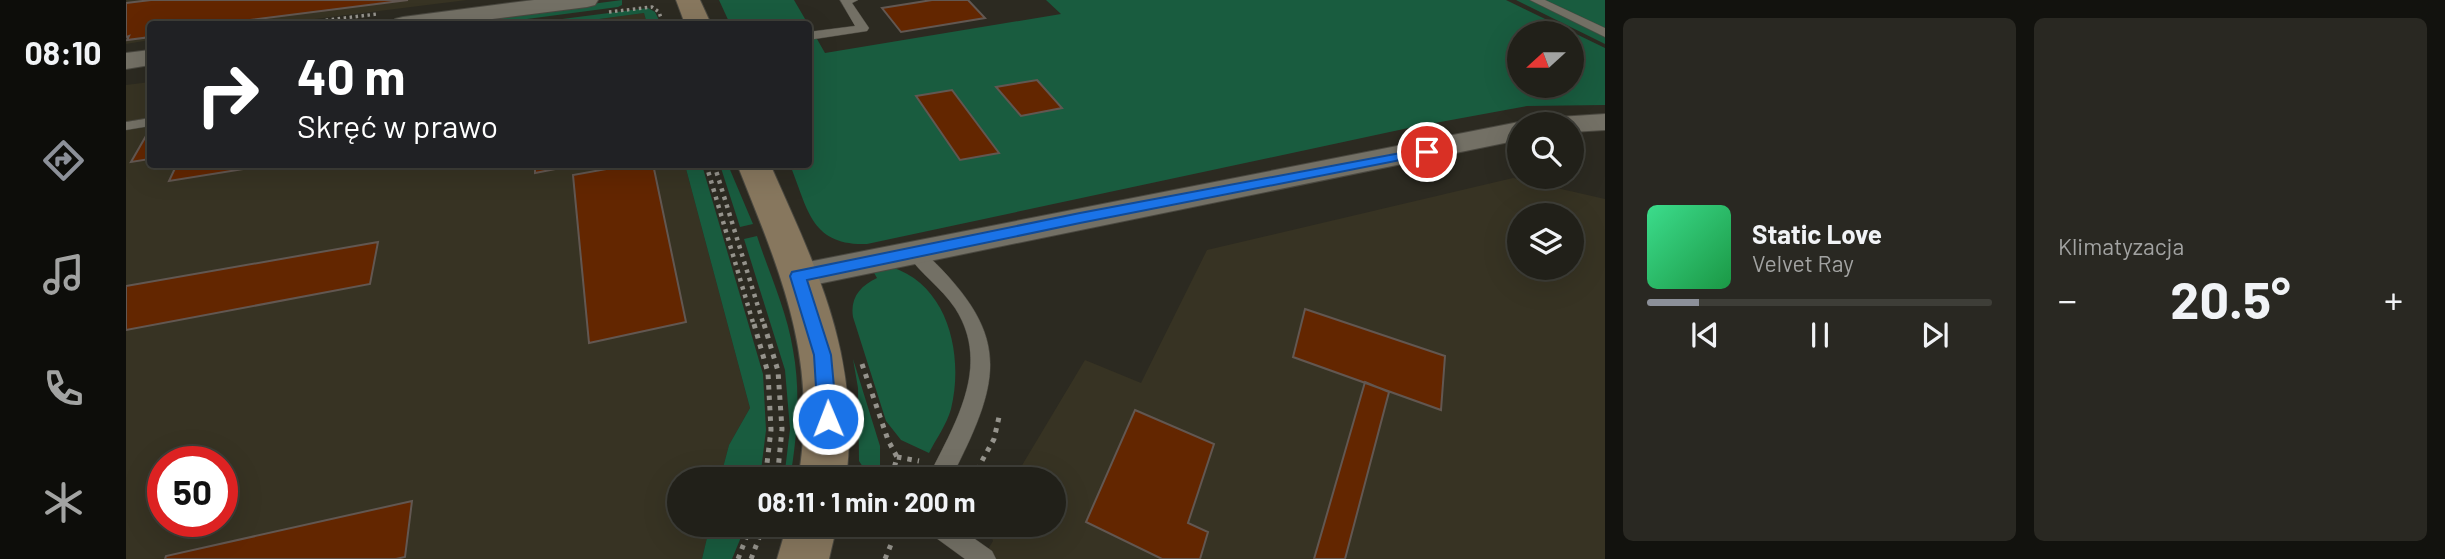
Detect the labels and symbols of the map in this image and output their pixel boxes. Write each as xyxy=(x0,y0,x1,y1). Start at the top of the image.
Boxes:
north arrow xyxy=(1507,21,1584,98)
pin xyxy=(1397,122,1457,182)
position arrow xyxy=(791,382,865,456)
speed limit sign: 50 xyxy=(147,446,238,537)

